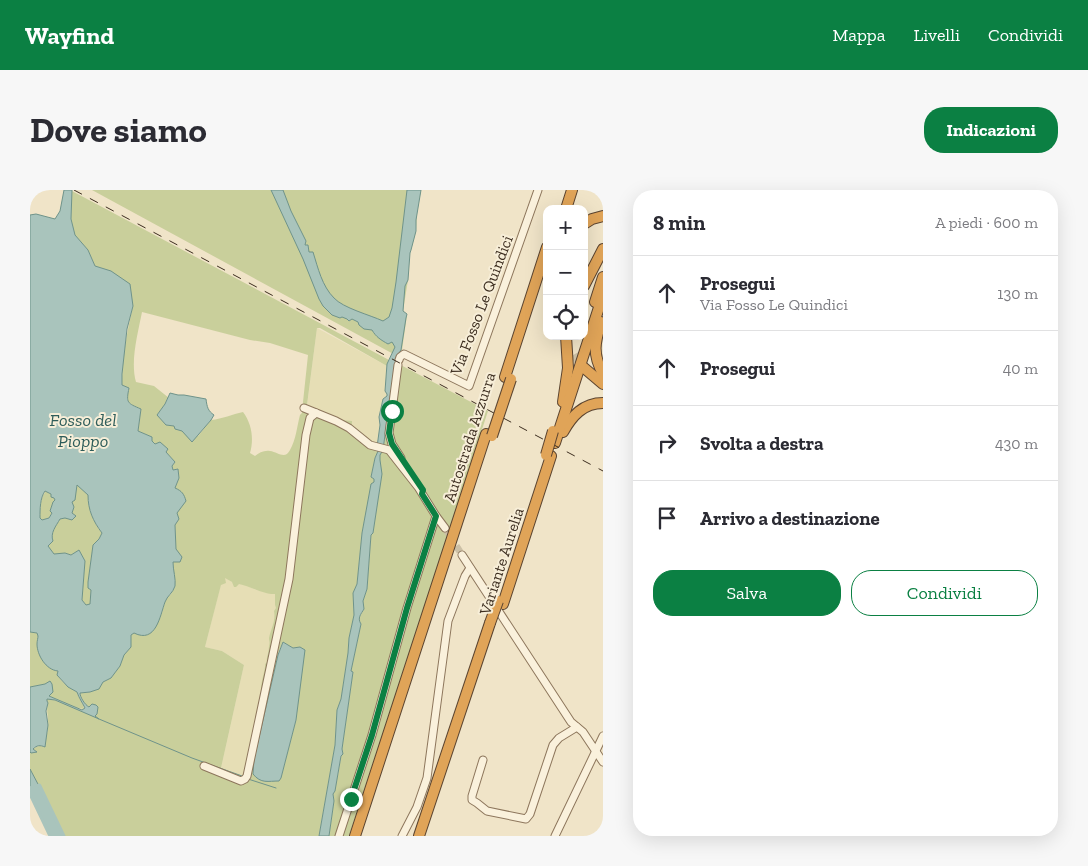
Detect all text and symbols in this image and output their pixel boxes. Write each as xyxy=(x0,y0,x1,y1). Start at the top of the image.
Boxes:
text: Wayfind xyxy=(25,21,114,50)
text: Mappa xyxy=(833,24,885,46)
text: Livelli xyxy=(913,24,960,46)
text: Condividi xyxy=(988,24,1063,46)
button: Indicazioni xyxy=(924,107,1058,153)
text: Dove siamo xyxy=(30,109,207,151)
map controls xyxy=(543,205,588,340)
button: + xyxy=(543,205,588,250)
text: 8 min xyxy=(653,210,705,235)
text: A piedi · 600 m xyxy=(935,213,1038,232)
street label: Via Fosso Le Quindici xyxy=(446,232,517,379)
button: − xyxy=(543,250,588,295)
text: Prosegui xyxy=(700,272,775,295)
icon: ahead xyxy=(653,279,681,307)
text: 130 m xyxy=(997,284,1038,303)
button: locate xyxy=(543,295,588,340)
text: Via Fosso Le Quindici xyxy=(700,295,848,314)
icon: ahead xyxy=(653,354,681,382)
text: Prosegui xyxy=(700,357,775,380)
text: 40 m xyxy=(1003,359,1038,378)
street label: Autostrada Azzurra xyxy=(439,369,500,505)
route start xyxy=(381,400,404,423)
water label: Fosso del Pioppo xyxy=(49,409,117,452)
icon: right xyxy=(653,429,681,457)
text: Svolta a destra xyxy=(700,432,824,455)
text: 430 m xyxy=(995,434,1038,453)
icon: arrive xyxy=(653,504,681,532)
street label: Variante Aurelia xyxy=(475,505,528,618)
text: Arrivo a destinazione xyxy=(700,507,880,530)
button: Salva xyxy=(653,570,841,616)
button: Condividi xyxy=(851,570,1038,616)
route end xyxy=(340,788,363,811)

